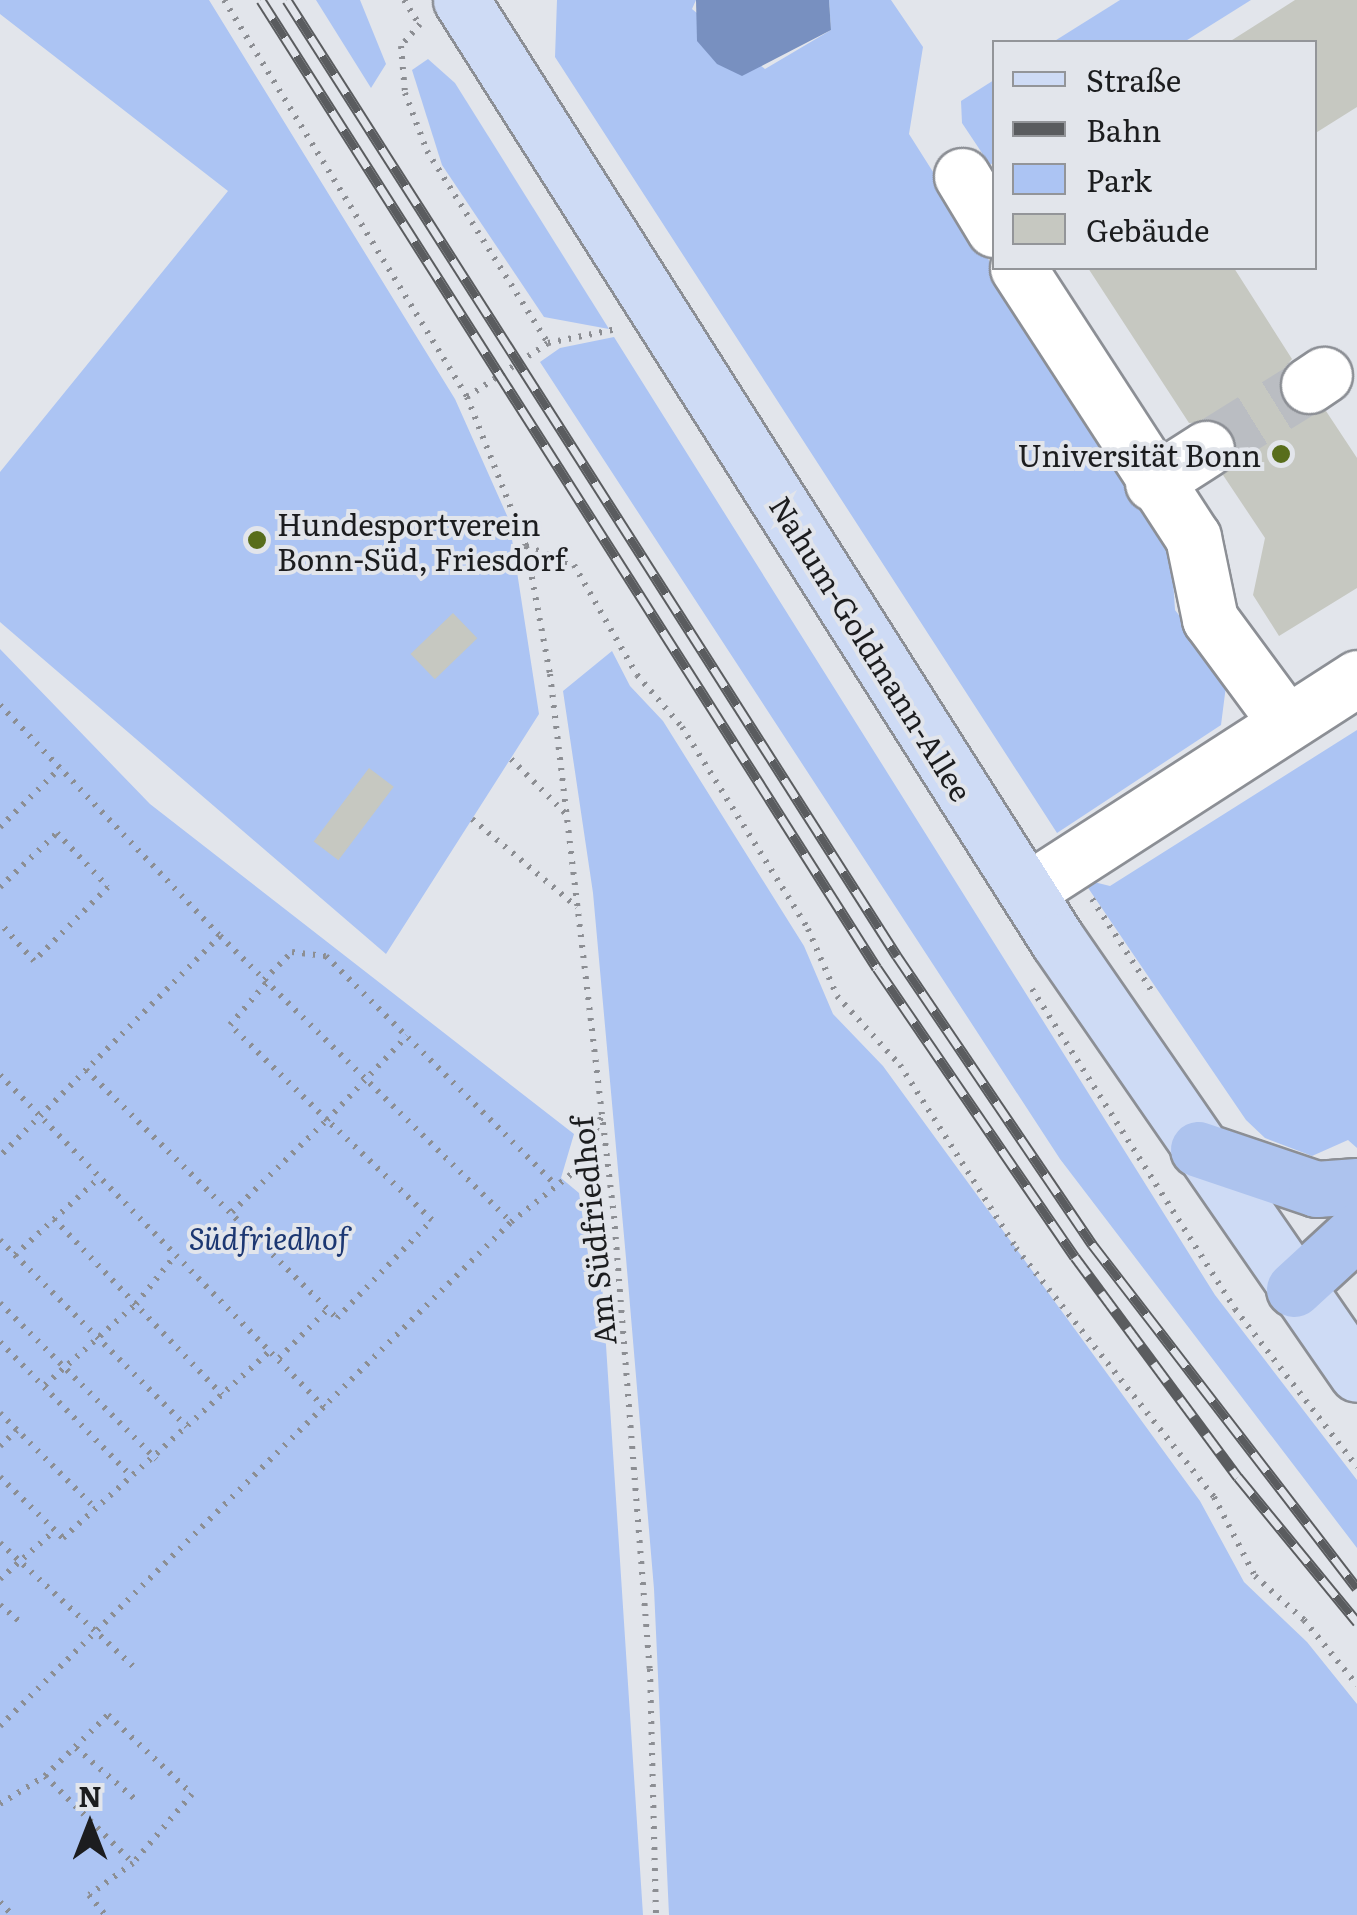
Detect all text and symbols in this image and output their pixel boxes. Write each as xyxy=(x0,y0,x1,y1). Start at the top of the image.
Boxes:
legend xyxy=(992,40,1317,270)
text: Straße xyxy=(1086,57,1181,101)
text: Bahn xyxy=(1086,107,1161,151)
text: Park xyxy=(1086,157,1152,201)
text: Gebäude xyxy=(1086,207,1209,251)
place label: Universität Bonn xyxy=(1017,436,1261,472)
marker: Universität Bonn xyxy=(1270,443,1292,465)
street label: Nahum-Goldmann-Allee xyxy=(763,489,981,807)
place label: Hundesportverein Bonn-Süd, Friesdorf xyxy=(277,505,566,576)
marker: Hundesportverein Bonn-Süd, Friesdorf xyxy=(246,529,268,551)
street label: Am Südfriedhof xyxy=(562,1115,622,1347)
park label: Südfriedhof xyxy=(189,1219,349,1255)
text: N xyxy=(78,1774,102,1816)
north arrow xyxy=(40,1775,140,1875)

